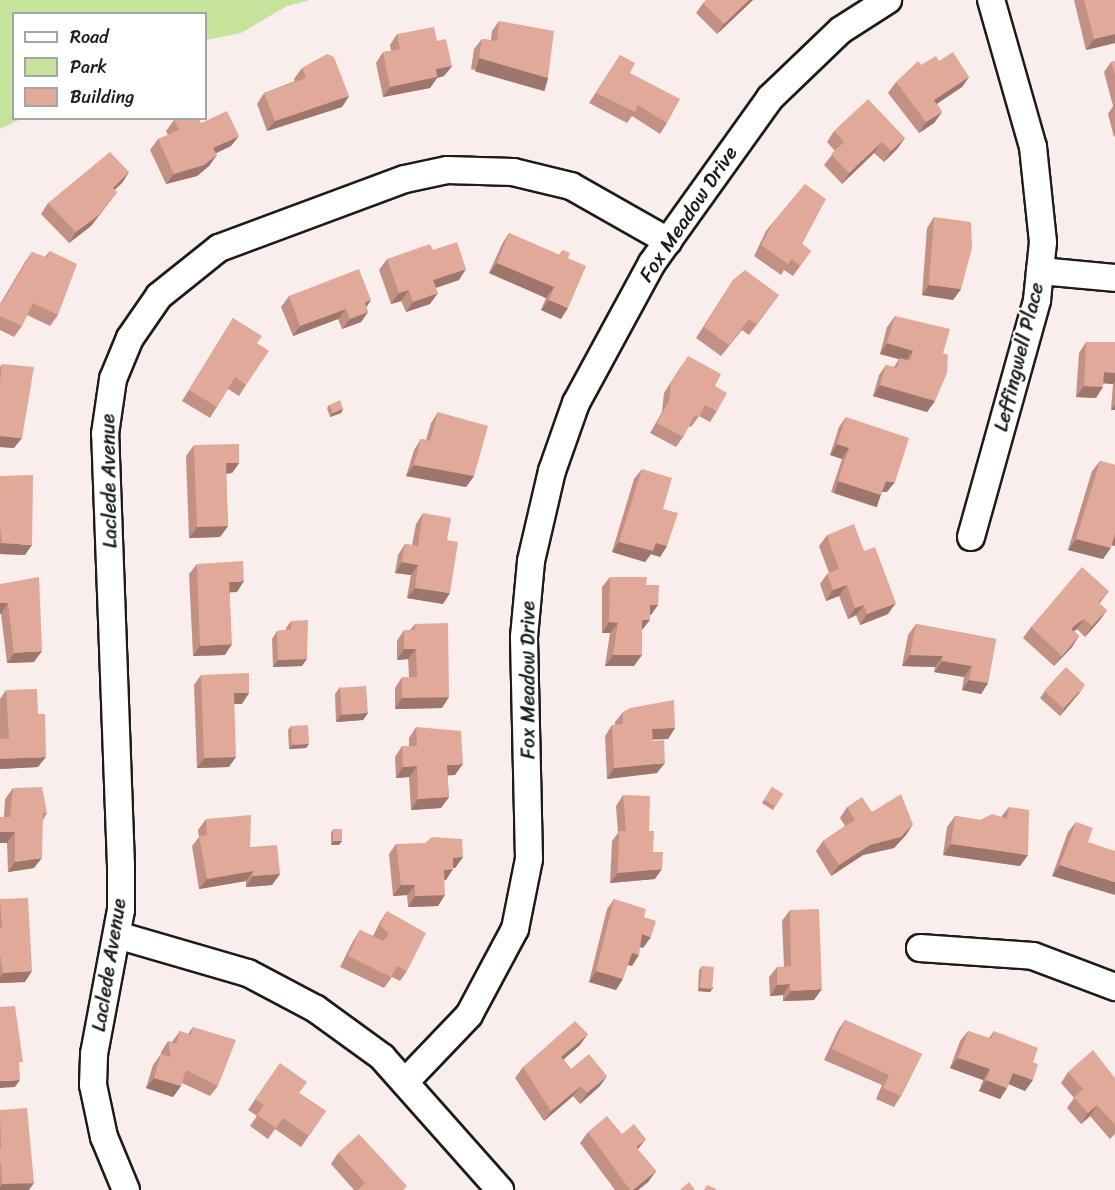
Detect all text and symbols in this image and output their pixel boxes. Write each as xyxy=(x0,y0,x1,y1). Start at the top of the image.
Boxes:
legend xyxy=(12,12,207,120)
text: Road xyxy=(70,21,109,53)
text: Park xyxy=(70,51,107,83)
text: Building xyxy=(70,81,134,113)
street label: Fox Meadow Drive xyxy=(634,142,742,286)
street label: Leffingwell Place xyxy=(989,280,1049,434)
street label: Laclede Avenue xyxy=(96,414,122,548)
street label: Fox Meadow Drive xyxy=(516,601,540,759)
street label: Laclede Avenue xyxy=(87,897,131,1033)

